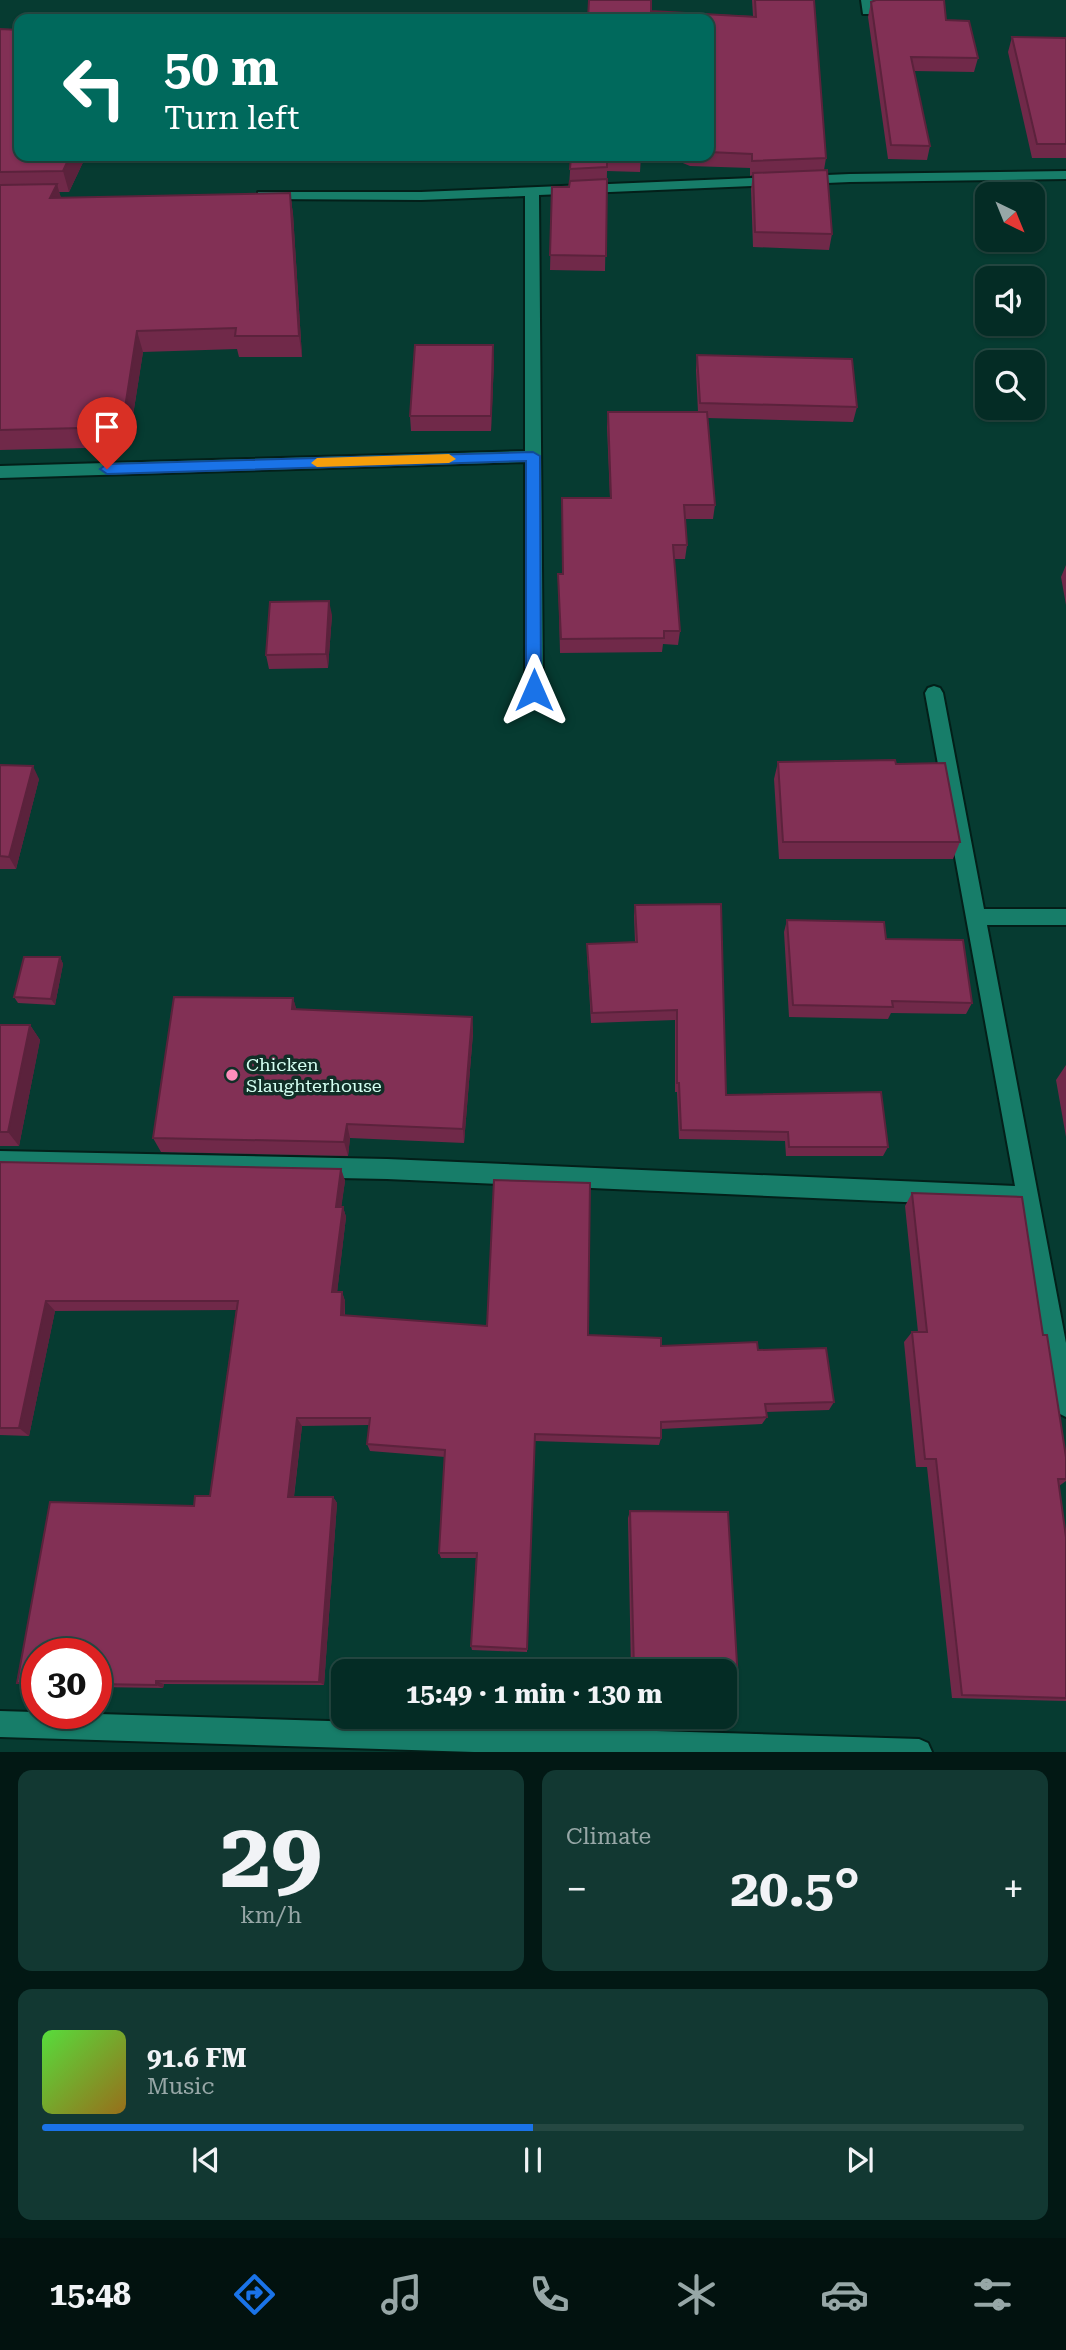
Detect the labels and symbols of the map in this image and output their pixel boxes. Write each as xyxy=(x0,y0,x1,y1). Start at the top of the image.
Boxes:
north arrow xyxy=(975,182,1045,252)
pin xyxy=(77,397,137,469)
position arrow xyxy=(497,653,571,727)
place label: Chicken Slaughterhouse xyxy=(246,1054,382,1096)
marker: Chicken Slaughterhouse xyxy=(224,1067,240,1083)
speed limit sign: 30 xyxy=(21,1638,112,1729)

